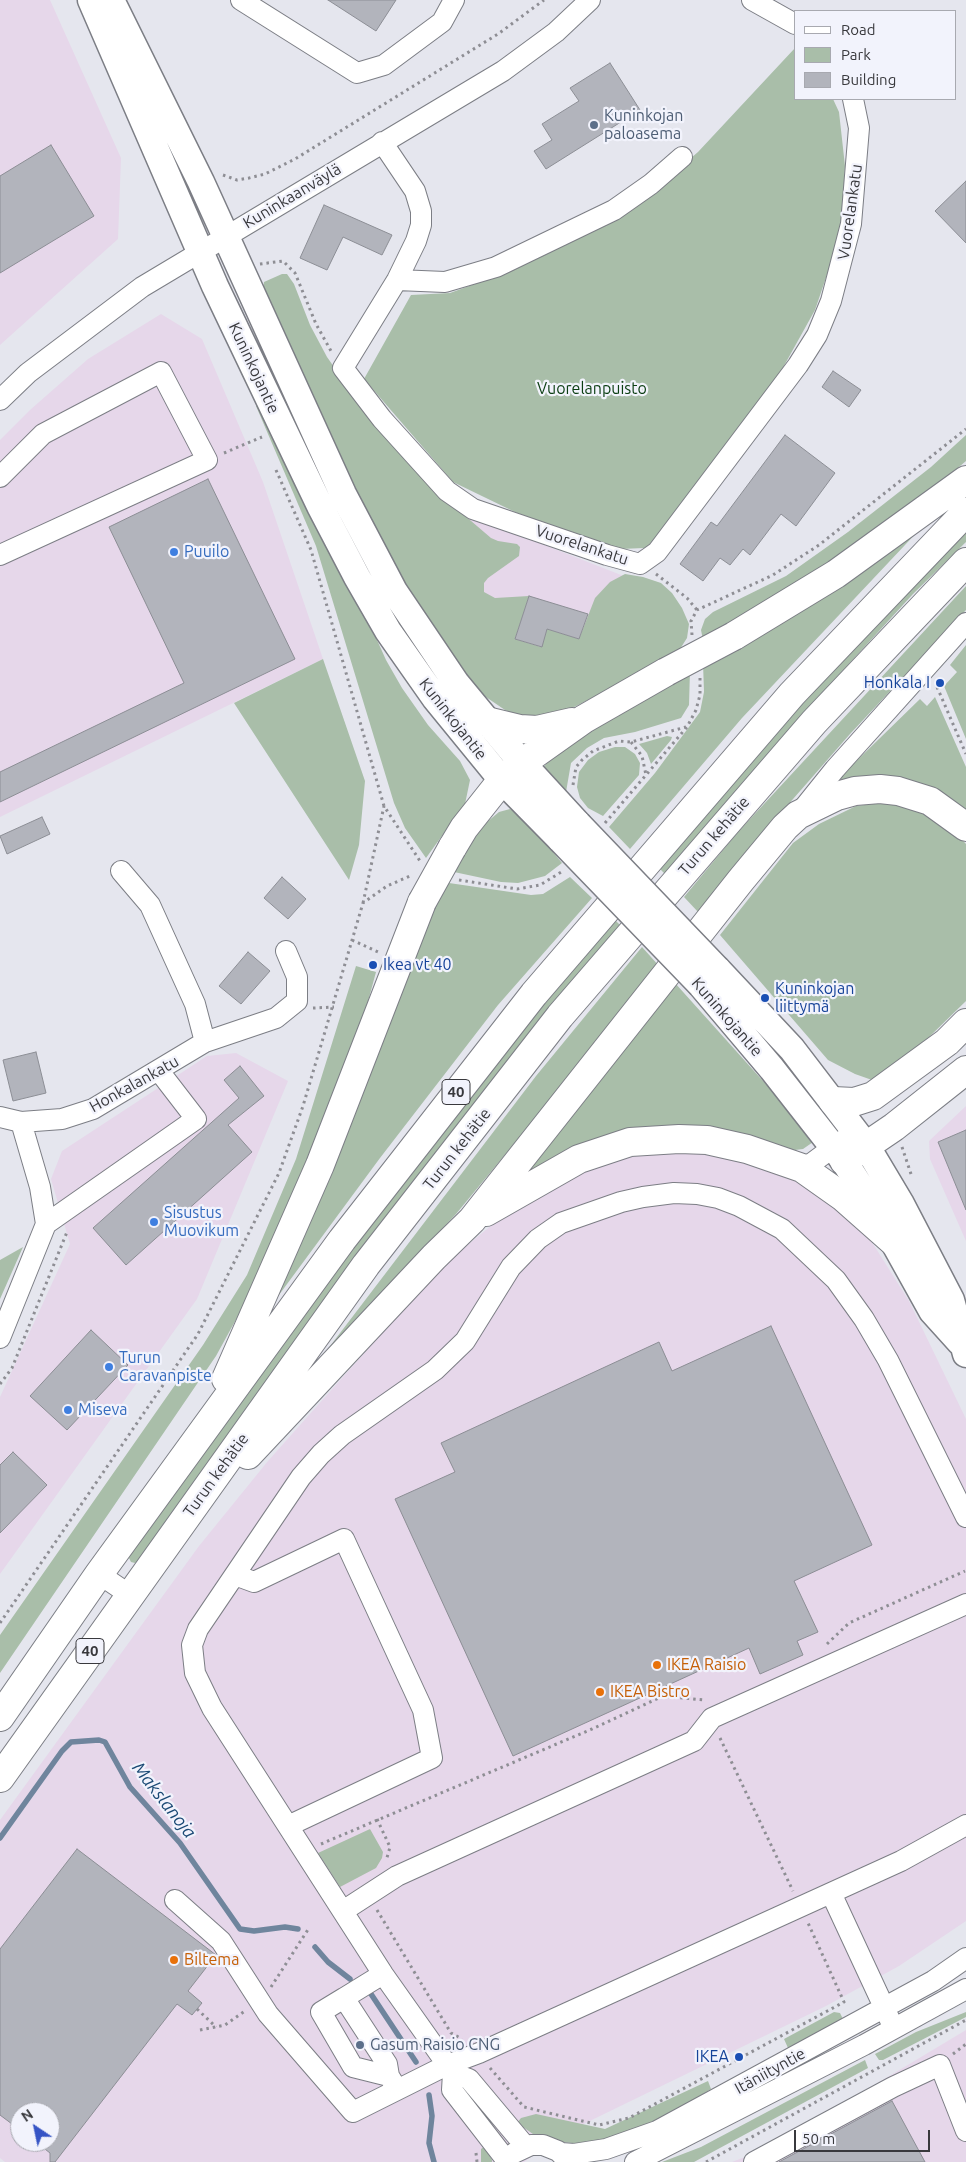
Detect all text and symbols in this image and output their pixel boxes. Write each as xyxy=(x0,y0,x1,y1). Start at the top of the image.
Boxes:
legend xyxy=(794,10,956,100)
text: Road xyxy=(841,21,876,38)
text: Park xyxy=(841,46,871,63)
text: Building xyxy=(841,71,896,88)
place label: Kuninkojan paloasema xyxy=(604,106,683,144)
marker: Kuninkojan paloasema xyxy=(588,119,600,131)
street label: Kuninkaanväylä xyxy=(240,159,344,233)
street label: Vuorelankatu xyxy=(834,163,866,261)
street label: Kuninkojantie xyxy=(225,319,283,417)
park label: Vuorelanpuisto xyxy=(537,379,647,399)
street label: Vuorelankatu xyxy=(533,521,631,569)
place label: Puuilo xyxy=(184,542,229,562)
marker: Puuilo xyxy=(168,546,180,558)
place label: Honkala I xyxy=(864,673,930,693)
street label: Kuninkojantie xyxy=(415,674,491,764)
marker: Honkala I xyxy=(934,677,946,689)
street label: Turun kehätie xyxy=(674,792,754,880)
place label: Ikea vt 40 xyxy=(383,955,451,975)
marker: Ikea vt 40 xyxy=(367,959,379,971)
street label: Kuninkojantie xyxy=(687,974,767,1060)
place label: Kuninkojan liittymä xyxy=(775,979,854,1017)
marker: Kuninkojan liittymä xyxy=(759,992,771,1004)
street label: Honkalankatu xyxy=(86,1052,182,1116)
road number: 40 xyxy=(442,1080,470,1104)
street label: Turun kehätie xyxy=(419,1104,495,1194)
place label: Sisustus Muovikum xyxy=(164,1203,239,1241)
marker: Sisustus Muovikum xyxy=(148,1216,160,1228)
place label: Turun Caravanpiste xyxy=(119,1348,212,1386)
marker: Turun Caravanpiste xyxy=(103,1361,115,1373)
place label: Miseva xyxy=(78,1400,128,1420)
marker: Miseva xyxy=(62,1404,74,1416)
street label: Turun kehätie xyxy=(179,1429,253,1521)
road number: 40 xyxy=(76,1638,104,1664)
place label: IKEA Raisio xyxy=(667,1655,746,1675)
marker: IKEA Raisio xyxy=(651,1659,663,1671)
place label: IKEA Bistro xyxy=(610,1682,690,1702)
marker: IKEA Bistro xyxy=(594,1686,606,1698)
water label: Makslanoja xyxy=(128,1758,200,1842)
place label: Biltema xyxy=(184,1950,239,1970)
marker: Biltema xyxy=(168,1954,180,1966)
place label: Gasum Raisio CNG xyxy=(370,2035,500,2055)
marker: Gasum Raisio CNG xyxy=(354,2039,366,2051)
street label: Itäniityntie xyxy=(731,2044,809,2098)
place label: IKEA xyxy=(696,2047,729,2067)
marker: IKEA xyxy=(733,2051,745,2063)
north arrow xyxy=(10,2102,60,2152)
text: N xyxy=(18,2106,36,2125)
scale bar xyxy=(796,2120,932,2152)
text: 50 m xyxy=(802,2130,835,2147)

